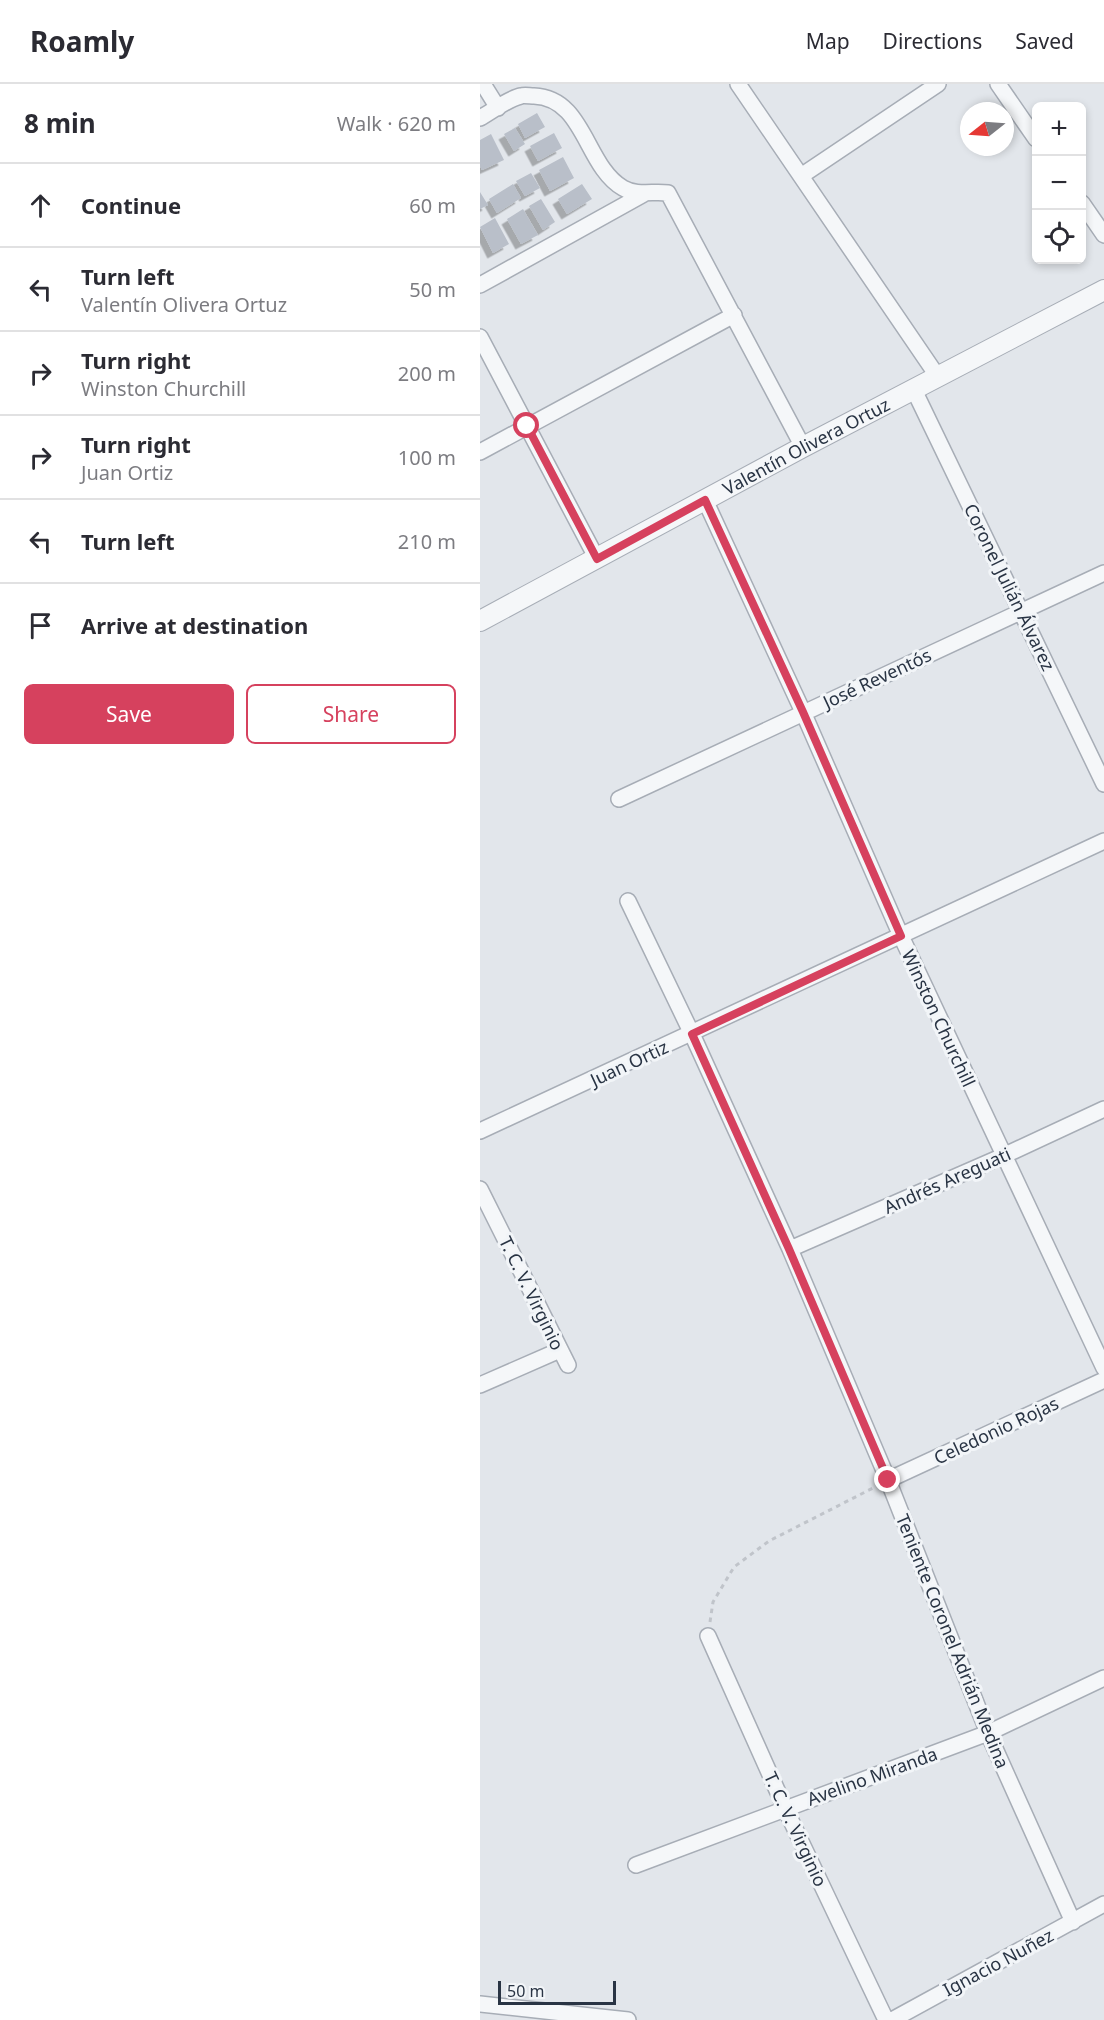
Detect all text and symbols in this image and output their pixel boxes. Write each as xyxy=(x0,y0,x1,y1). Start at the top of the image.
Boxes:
text: Roamly xyxy=(30,22,134,60)
text: Map xyxy=(806,27,850,55)
text: Directions xyxy=(883,27,982,55)
text: Saved xyxy=(1015,27,1074,55)
north arrow xyxy=(960,102,1014,156)
map controls xyxy=(1032,102,1086,264)
button: + xyxy=(1032,102,1086,156)
text: 8 min xyxy=(24,105,96,141)
text: Walk · 620 m xyxy=(337,110,456,137)
button: − xyxy=(1032,156,1086,210)
icon: ahead xyxy=(24,189,57,222)
text: Continue xyxy=(81,190,181,220)
text: 60 m xyxy=(409,192,456,219)
button: locate xyxy=(1032,210,1086,264)
text: Turn left xyxy=(81,261,175,291)
icon: left xyxy=(24,273,57,306)
text: 50 m xyxy=(409,276,456,303)
text: Valentín Olivera Ortuz xyxy=(81,291,287,318)
text: Turn right xyxy=(81,345,191,375)
icon: right xyxy=(24,357,57,390)
text: 200 m xyxy=(398,360,456,387)
text: Winston Churchill xyxy=(81,375,246,402)
street label: Valentín Olivera Ortuz xyxy=(718,392,894,500)
route start xyxy=(513,412,539,438)
text: Turn right xyxy=(81,429,191,459)
icon: right xyxy=(24,441,57,474)
text: 100 m xyxy=(398,444,456,471)
text: Juan Ortiz xyxy=(81,459,173,486)
street label: Coronel Julián Álvarez xyxy=(959,500,1061,674)
icon: left xyxy=(24,525,57,558)
text: Turn left xyxy=(81,526,175,556)
text: 210 m xyxy=(398,528,456,555)
icon: arrive xyxy=(24,609,57,642)
text: Arrive at destination xyxy=(81,610,308,640)
street label: José Reventós xyxy=(817,642,935,714)
button: Save xyxy=(24,684,234,744)
button: Share xyxy=(246,684,456,744)
street label: Winston Churchill xyxy=(897,946,981,1090)
street label: Juan Ortiz xyxy=(584,1035,672,1092)
street label: Andrés Areguati xyxy=(880,1141,1014,1219)
street label: T. C. V. Virginio xyxy=(494,1232,570,1354)
street label: Celedonio Rojas xyxy=(930,1391,1062,1469)
route end xyxy=(874,1466,900,1492)
street label: Teniente Coronel Adrián Medina xyxy=(891,1510,1015,1772)
street label: Avelino Miranda xyxy=(803,1741,941,1811)
street label: T. C. V. Virginio xyxy=(759,1768,833,1890)
street label: Ignacio Nuñez xyxy=(939,1923,1057,2001)
scale bar xyxy=(498,1978,616,2006)
text: 50 m xyxy=(507,1980,544,2002)

